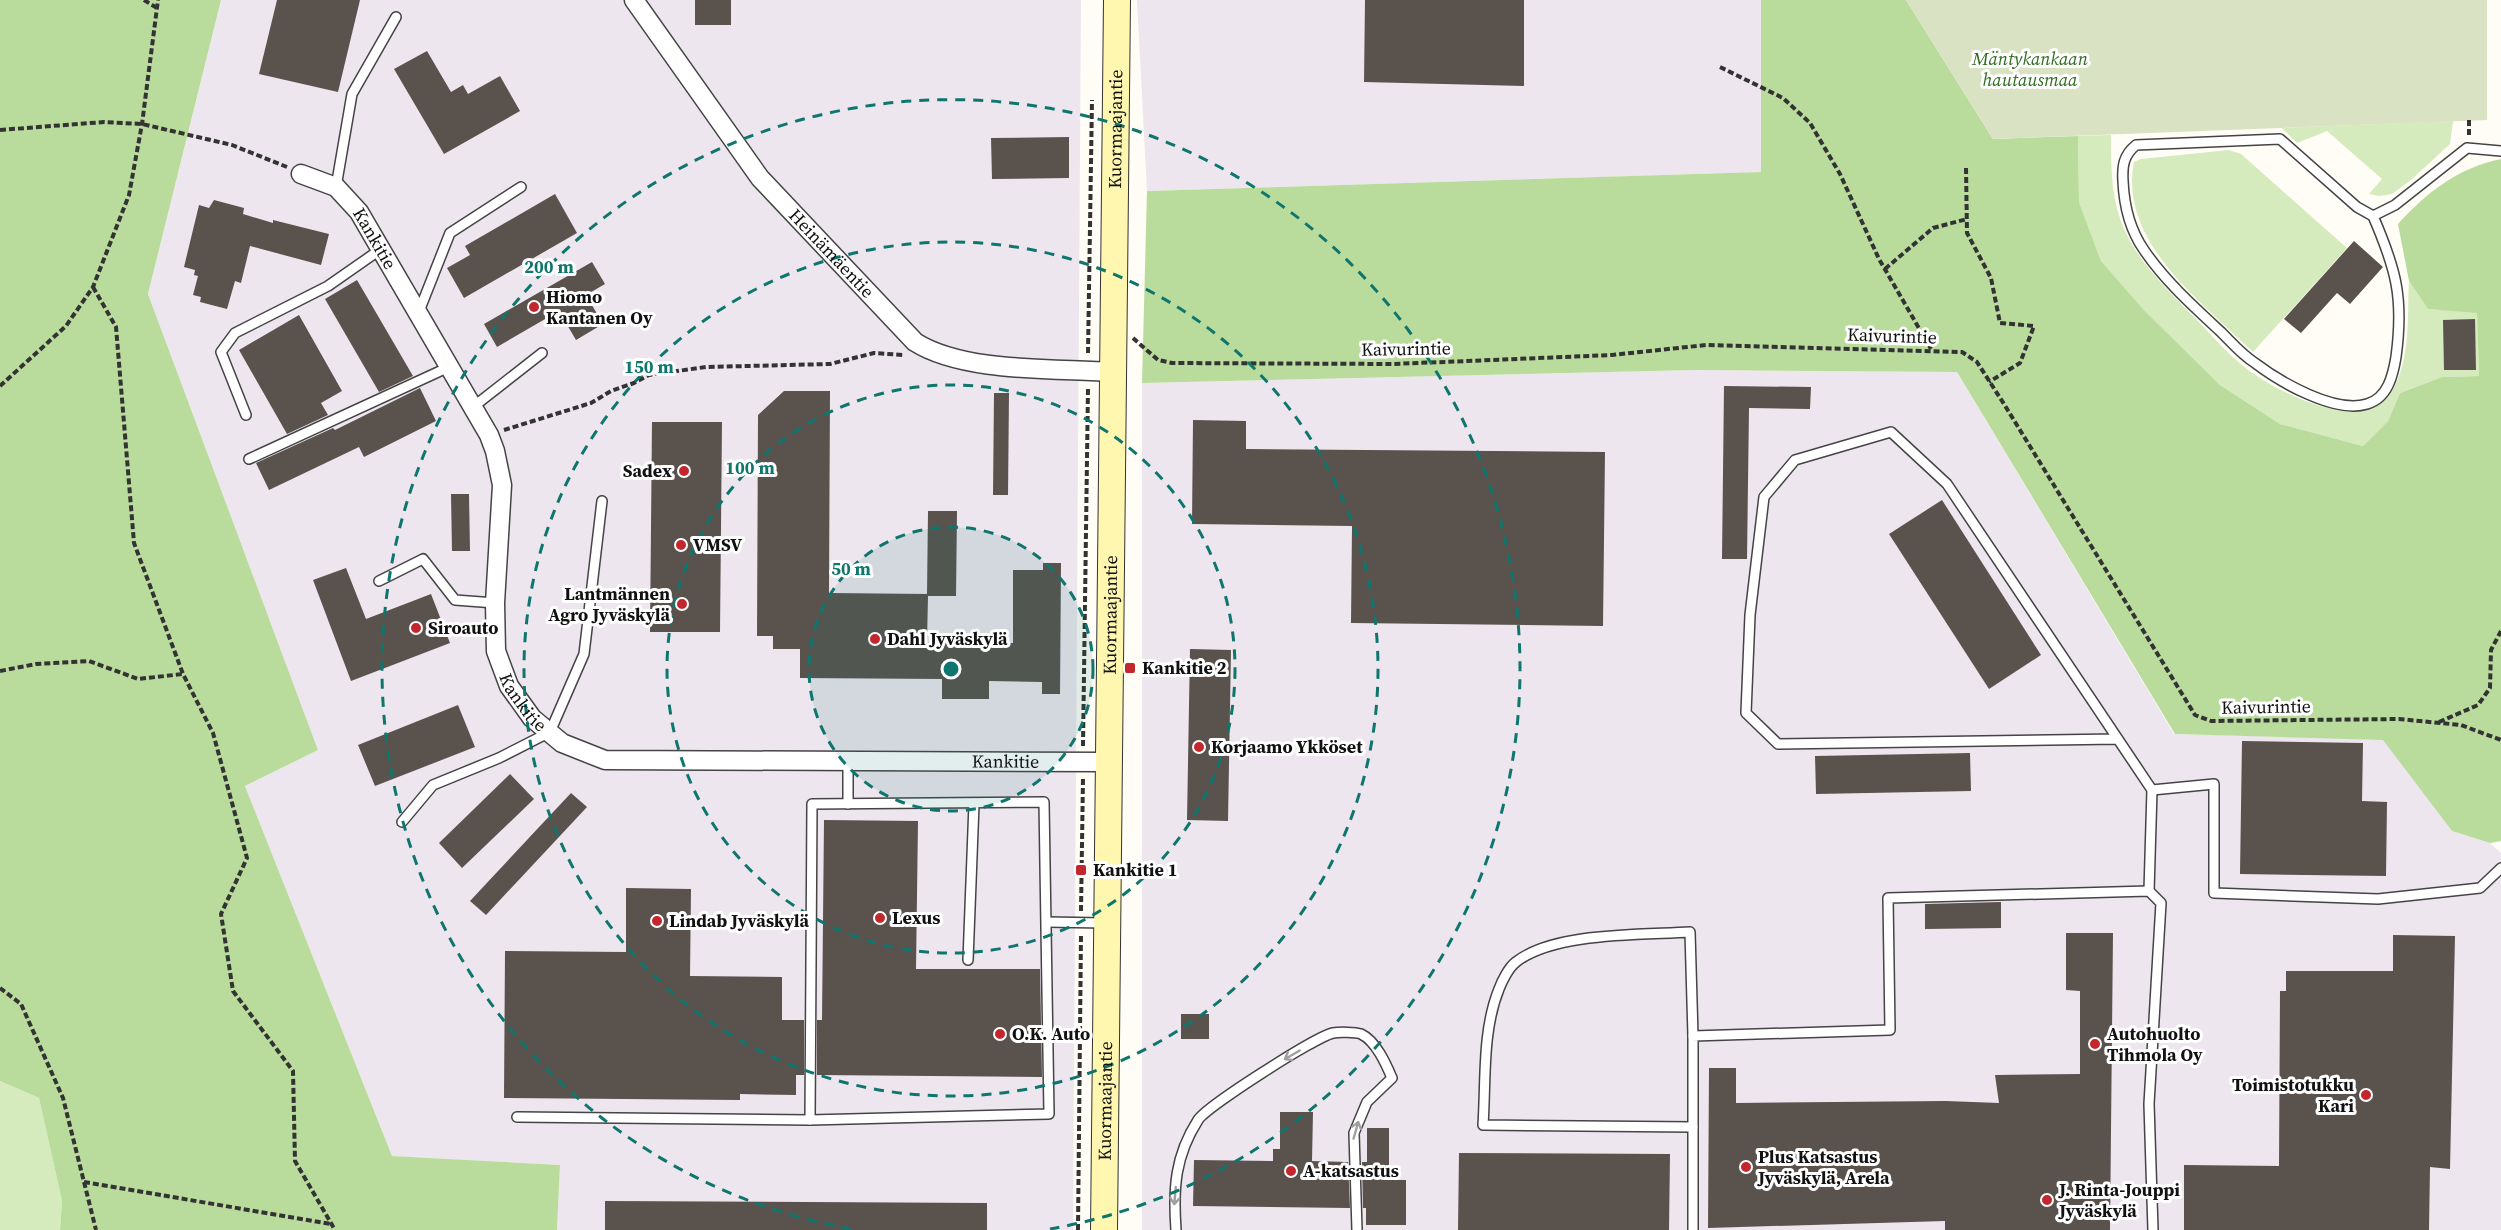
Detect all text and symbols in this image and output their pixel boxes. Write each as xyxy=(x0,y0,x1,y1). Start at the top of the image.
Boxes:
park label: Mäntykankaan hautausmaa xyxy=(1971,46,2088,92)
street label: Kuormaajantie xyxy=(1102,69,1128,189)
street label: Kankitie xyxy=(347,203,403,274)
street label: Heinämäentie xyxy=(783,203,880,303)
text: 200 m xyxy=(524,254,574,279)
place label: Hiomo Kantanen Oy xyxy=(546,284,653,330)
marker: Hiomo Kantanen Oy xyxy=(527,300,541,314)
street label: Kaivurintie xyxy=(1847,321,1937,350)
street label: Kaivurintie xyxy=(1361,335,1451,362)
text: 150 m xyxy=(624,354,674,379)
text: 100 m xyxy=(725,455,775,480)
place label: Sadex xyxy=(623,458,672,483)
marker: Sadex xyxy=(677,464,691,478)
place label: VMSV xyxy=(693,532,742,557)
marker: VMSV xyxy=(674,538,688,552)
street label: Kuormaajantie xyxy=(1097,555,1123,675)
text: 50 m xyxy=(831,556,871,581)
place label: Lantmännen Agro Jyväskylä xyxy=(548,581,670,627)
marker: Lantmännen Agro Jyväskylä xyxy=(675,597,689,611)
place label: Siroauto xyxy=(428,615,498,640)
marker: Siroauto xyxy=(409,621,423,635)
place label: Dahl Jyväskylä xyxy=(887,626,1008,651)
marker: Dahl Jyväskylä xyxy=(868,632,882,646)
place label: Kankitie 2 xyxy=(1142,655,1227,680)
centre of rings xyxy=(941,659,961,679)
marker: Kankitie 2 xyxy=(1123,661,1137,675)
street label: Kankitie xyxy=(493,670,552,737)
street label: Kaivurintie xyxy=(2221,693,2311,720)
place label: Korjaamo Ykköset xyxy=(1211,734,1363,759)
marker: Korjaamo Ykköset xyxy=(1192,740,1206,754)
street label: Kankitie xyxy=(972,748,1039,774)
place label: Kankitie 1 xyxy=(1093,857,1178,882)
marker: Kankitie 1 xyxy=(1074,863,1088,877)
place label: Lexus xyxy=(892,905,941,930)
place label: Lindab Jyväskylä xyxy=(669,908,809,933)
marker: Lexus xyxy=(873,911,887,925)
marker: Lindab Jyväskylä xyxy=(650,914,664,928)
place label: O.K. Auto xyxy=(1012,1021,1090,1046)
place label: Autohuolto Tihmola Oy xyxy=(2107,1021,2203,1067)
marker: O.K. Auto xyxy=(993,1027,1007,1041)
marker: Autohuolto Tihmola Oy xyxy=(2088,1037,2102,1051)
street label: Kuormaajantie xyxy=(1092,1041,1118,1161)
one-way arrow xyxy=(1284,1049,1301,1061)
place label: Toimistotukku Kari xyxy=(2232,1072,2354,1118)
marker: Toimistotukku Kari xyxy=(2359,1088,2373,1102)
one-way arrow xyxy=(1351,1121,1362,1140)
place label: Plus Katsastus Jyväskylä, Arela xyxy=(1757,1144,1890,1190)
place label: A-katsastus xyxy=(1303,1158,1399,1183)
marker: Plus Katsastus Jyväskylä, Arela xyxy=(1739,1160,1753,1174)
marker: A-katsastus xyxy=(1284,1164,1298,1178)
place label: J. Rinta-Jouppi Jyväskylä xyxy=(2058,1177,2180,1223)
one-way arrow xyxy=(1169,1185,1180,1205)
marker: J. Rinta-Jouppi Jyväskylä xyxy=(2040,1193,2054,1207)

